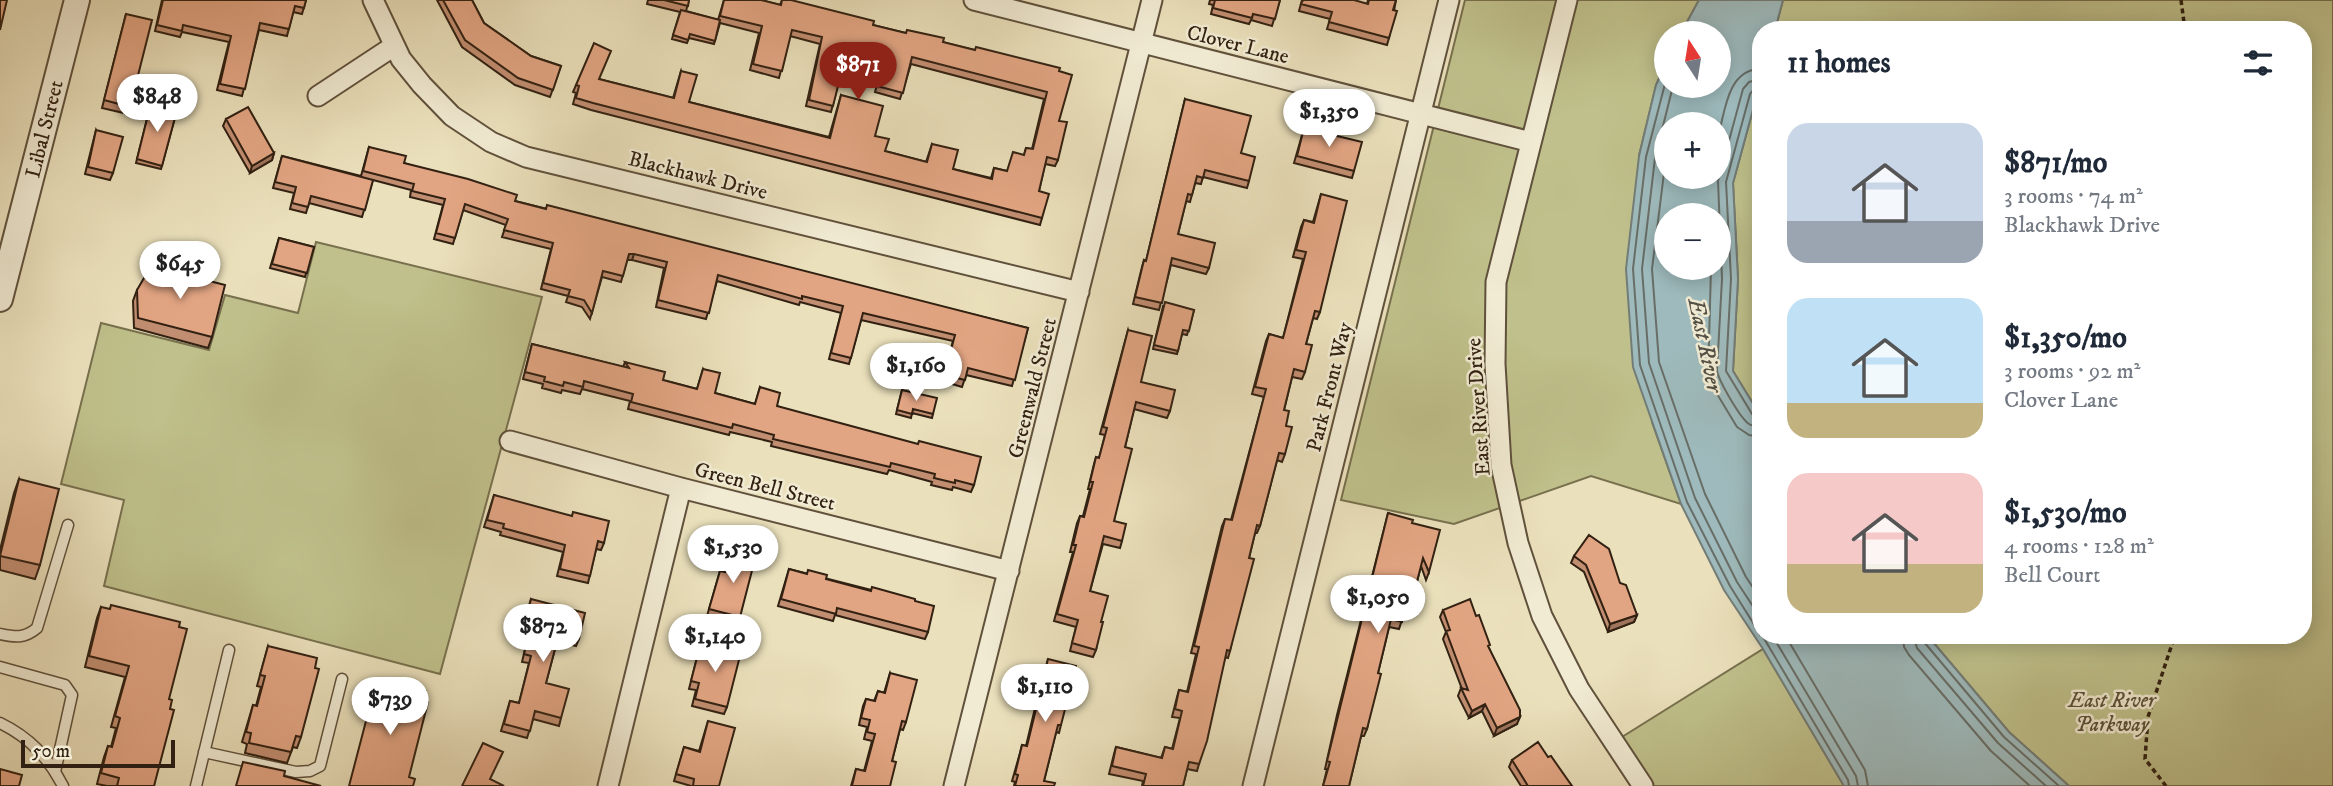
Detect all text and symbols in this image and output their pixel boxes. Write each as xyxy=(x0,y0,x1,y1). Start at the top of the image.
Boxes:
street label: Clover Lane xyxy=(1184,20,1292,70)
north arrow xyxy=(1654,21,1731,98)
map controls xyxy=(1654,21,1731,280)
pin: $871 xyxy=(817,42,899,102)
icon: filters xyxy=(2239,44,2277,82)
text: 11 homes xyxy=(1787,45,1891,82)
text: $871 xyxy=(836,50,880,79)
pin: $848 xyxy=(116,74,198,134)
street label: Libal Street xyxy=(20,77,70,181)
text: $848 xyxy=(133,82,181,111)
pin: $1,350 xyxy=(1272,90,1386,149)
text: $1,350 xyxy=(1299,97,1359,126)
button: + xyxy=(1654,112,1731,189)
text: $871/mo xyxy=(2004,145,2107,182)
street label: Blackhawk Drive xyxy=(625,146,770,206)
icon: home xyxy=(1843,151,1927,235)
text: 3 rooms · 74 m² xyxy=(2004,182,2143,211)
button: − xyxy=(1654,203,1731,280)
text: Blackhawk Drive xyxy=(2004,211,2160,240)
pin: $645 xyxy=(139,242,221,301)
text: $645 xyxy=(155,249,205,278)
water label: East River xyxy=(1680,294,1729,397)
street label: Greenwald Street xyxy=(1003,315,1063,461)
street label: Park Front Way xyxy=(1301,319,1359,455)
text: $1,350/mo xyxy=(2004,320,2127,357)
icon: home xyxy=(1843,326,1927,410)
street label: East River Drive xyxy=(1461,337,1497,477)
pin: $1,160 xyxy=(859,344,973,403)
text: $1,160 xyxy=(886,351,946,380)
text: 3 rooms · 92 m² xyxy=(2004,357,2141,386)
text: Clover Lane xyxy=(2004,386,2118,415)
street label: Green Bell Street xyxy=(692,457,838,517)
text: $1,530/mo xyxy=(2004,495,2126,532)
icon: home xyxy=(1843,501,1927,585)
pin: $1,530 xyxy=(676,526,790,585)
text: 4 rooms · 128 m² xyxy=(2004,532,2154,561)
text: $1,530 xyxy=(703,533,763,562)
text: Bell Court xyxy=(2004,561,2100,590)
pin: $1,050 xyxy=(1321,576,1435,635)
text: $1,050 xyxy=(1346,583,1410,612)
pin: $872 xyxy=(502,604,584,664)
text: $872 xyxy=(519,612,567,641)
pin: $1,140 xyxy=(658,614,772,674)
text: $1,140 xyxy=(684,622,746,651)
pin: $1,110 xyxy=(988,664,1102,724)
text: $1,110 xyxy=(1017,672,1073,701)
pin: $739 xyxy=(349,678,431,737)
text: $739 xyxy=(368,685,412,714)
park label: East River Parkway xyxy=(2068,688,2157,738)
scale bar xyxy=(21,737,175,769)
text: 50 m xyxy=(32,740,70,763)

